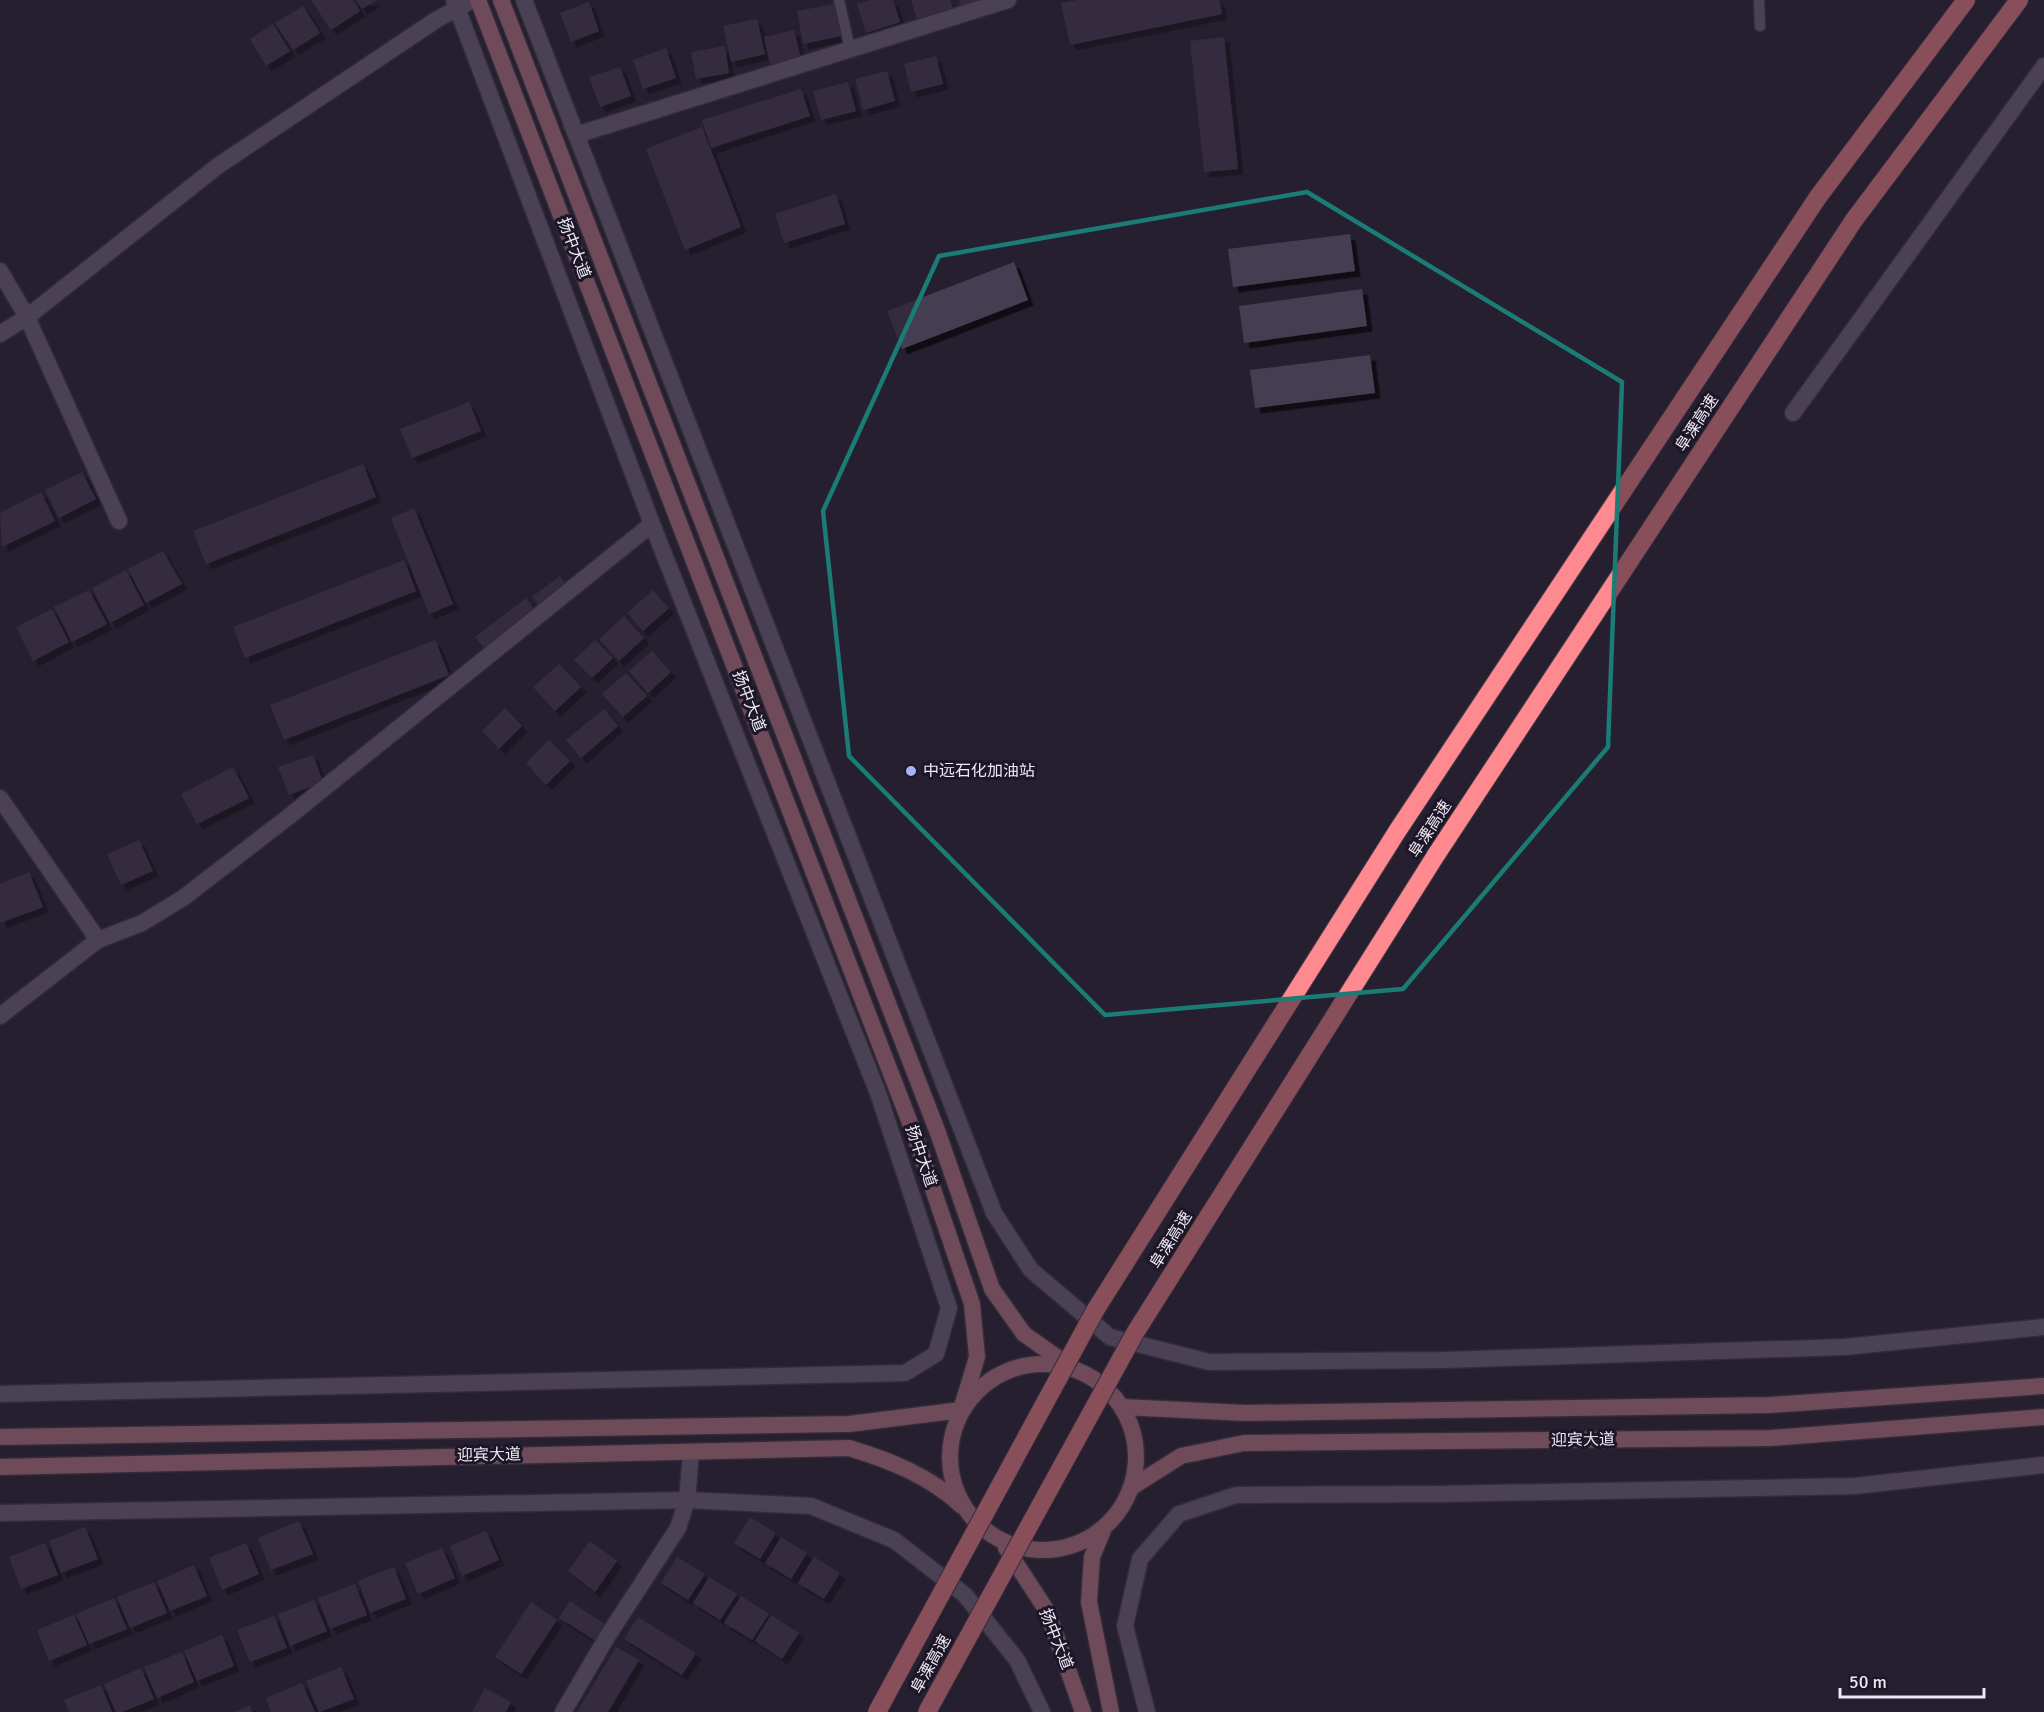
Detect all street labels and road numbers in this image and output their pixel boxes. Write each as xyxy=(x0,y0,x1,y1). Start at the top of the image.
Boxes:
street label: 扬中大道 xyxy=(553,215,595,281)
street label: 阜溧高速 xyxy=(1671,391,1723,455)
street label: 扬中大道 xyxy=(728,668,770,734)
street label: 阜溧高速 xyxy=(1404,797,1456,861)
street label: 扬中大道 xyxy=(901,1122,941,1190)
street label: 阜溧高速 xyxy=(1146,1208,1196,1272)
street label: 迎宾大道 xyxy=(1551,1429,1615,1451)
street label: 迎宾大道 xyxy=(457,1444,521,1466)
street label: 扬中大道 xyxy=(1035,1606,1077,1672)
street label: 阜溧高速 xyxy=(907,1631,955,1697)

